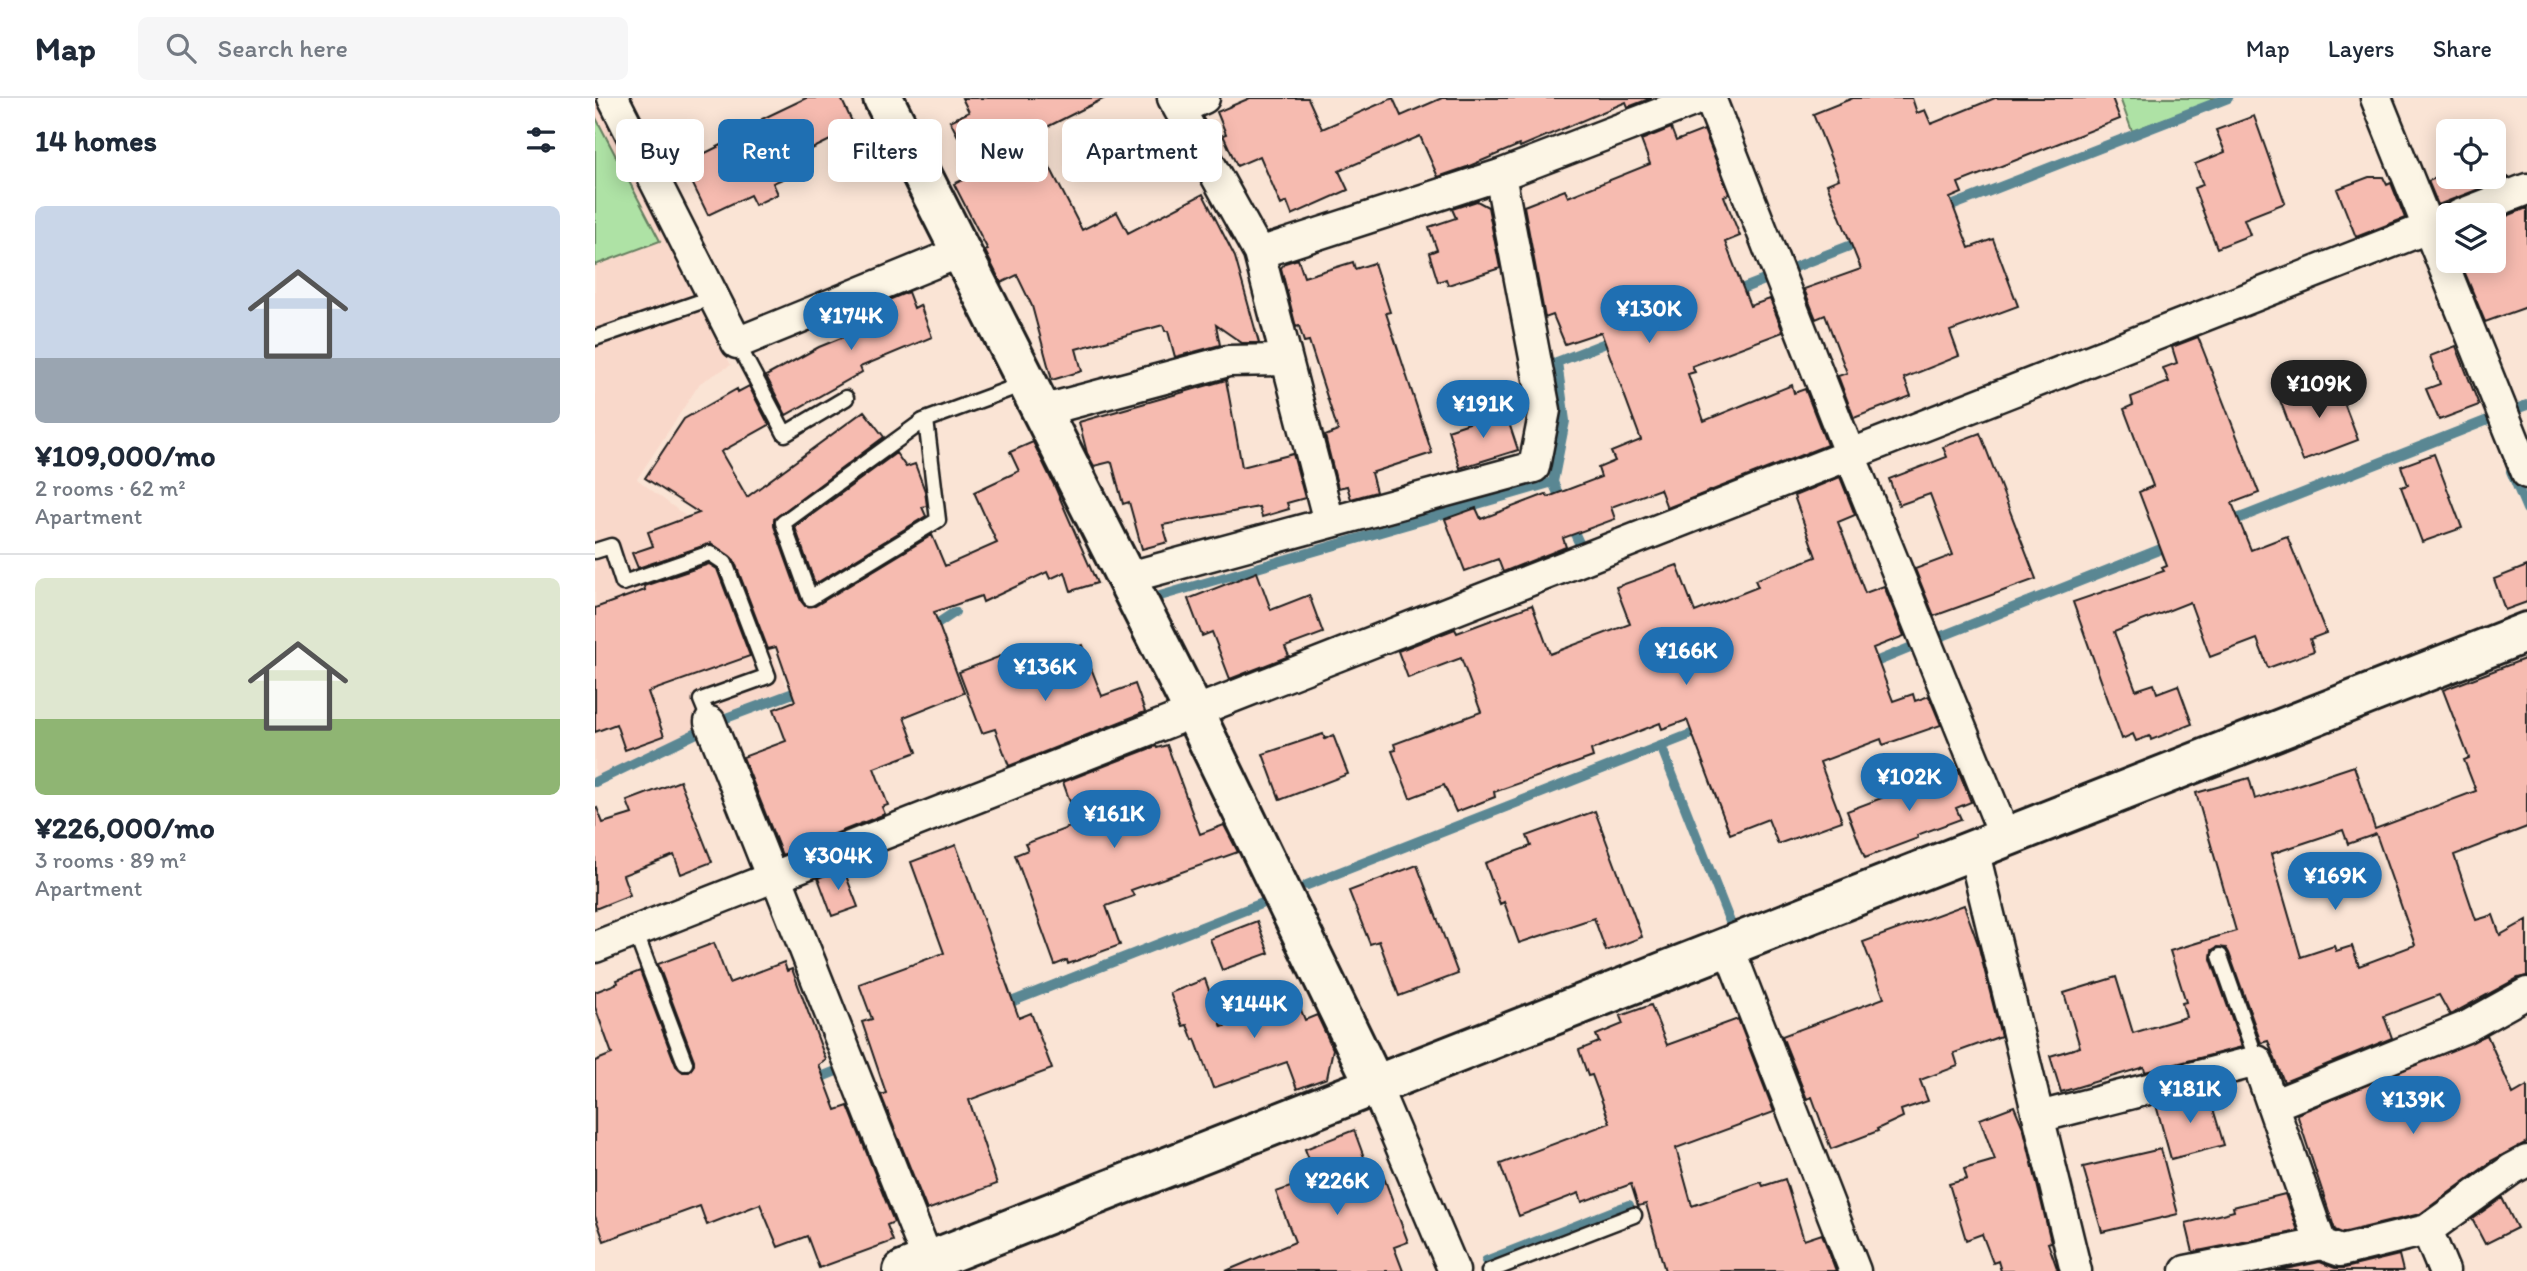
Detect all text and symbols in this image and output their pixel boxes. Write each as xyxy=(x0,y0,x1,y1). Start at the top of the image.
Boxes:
search box xyxy=(138,17,628,80)
text: Map xyxy=(35,29,96,68)
icon: search xyxy=(162,29,200,67)
text: Search here xyxy=(218,32,348,64)
text: Map xyxy=(2246,34,2290,63)
text: Layers xyxy=(2328,34,2395,63)
text: Share xyxy=(2433,34,2492,63)
chip: Buy xyxy=(616,119,704,182)
chip: Rent xyxy=(718,119,814,182)
chip: Filters xyxy=(828,119,942,182)
chip: New xyxy=(956,119,1048,182)
chip: Apartment xyxy=(1062,119,1222,182)
map controls xyxy=(2436,119,2506,273)
button: locate xyxy=(2436,119,2506,189)
icon: filters xyxy=(522,121,560,159)
text: 14 homes xyxy=(35,122,157,159)
button: layers xyxy=(2436,203,2506,273)
icon: home xyxy=(235,251,361,377)
pin: ¥130K xyxy=(1600,286,1698,345)
pin: ¥174K xyxy=(802,292,900,352)
text: ¥130K xyxy=(1617,294,1681,322)
text: ¥174K xyxy=(819,301,883,329)
pin: ¥109K xyxy=(2270,360,2368,420)
text: ¥109K xyxy=(2287,369,2351,397)
pin: ¥191K xyxy=(1434,380,1532,440)
text: ¥191K xyxy=(1453,389,1513,417)
text: ¥109,000/mo xyxy=(35,437,216,474)
text: 2 rooms · 62 m² xyxy=(35,474,186,502)
text: Apartment xyxy=(35,502,142,530)
icon: home xyxy=(235,623,361,749)
pin: ¥166K xyxy=(1637,628,1735,687)
text: ¥166K xyxy=(1655,636,1717,664)
pin: ¥136K xyxy=(996,644,1094,703)
text: ¥136K xyxy=(1014,652,1076,680)
pin: ¥102K xyxy=(1860,754,1958,813)
text: ¥102K xyxy=(1877,762,1941,790)
pin: ¥161K xyxy=(1065,790,1163,850)
text: ¥161K xyxy=(1083,799,1145,827)
text: ¥226,000/mo xyxy=(35,809,215,846)
pin: ¥304K xyxy=(789,832,887,892)
text: ¥304K xyxy=(804,841,872,869)
text: 3 rooms · 89 m² xyxy=(35,846,186,874)
pin: ¥169K xyxy=(2286,852,2384,912)
text: ¥169K xyxy=(2304,861,2366,889)
text: Apartment xyxy=(35,874,142,902)
pin: ¥144K xyxy=(1205,981,1303,1040)
text: ¥144K xyxy=(1221,989,1287,1017)
pin: ¥181K xyxy=(2141,1066,2239,1125)
text: ¥181K xyxy=(2159,1074,2221,1102)
pin: ¥139K xyxy=(2364,1076,2462,1136)
text: ¥139K xyxy=(2382,1085,2444,1113)
pin: ¥226K xyxy=(1288,1158,1386,1217)
text: ¥226K xyxy=(1305,1166,1369,1194)

